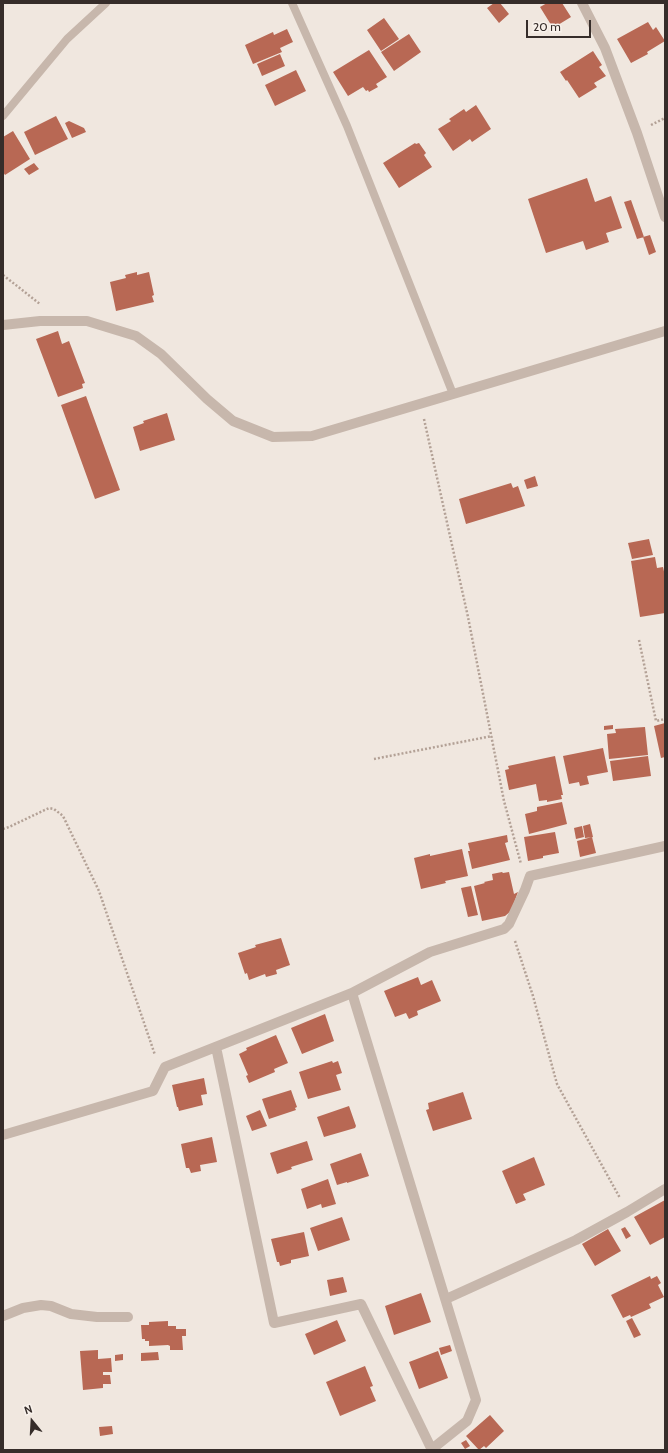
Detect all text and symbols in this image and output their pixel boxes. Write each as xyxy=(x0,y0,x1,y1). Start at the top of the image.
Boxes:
scale bar xyxy=(528,12,593,38)
text: 20 m xyxy=(533,19,561,34)
north arrow xyxy=(12,1401,52,1441)
text: N xyxy=(22,1402,34,1417)

